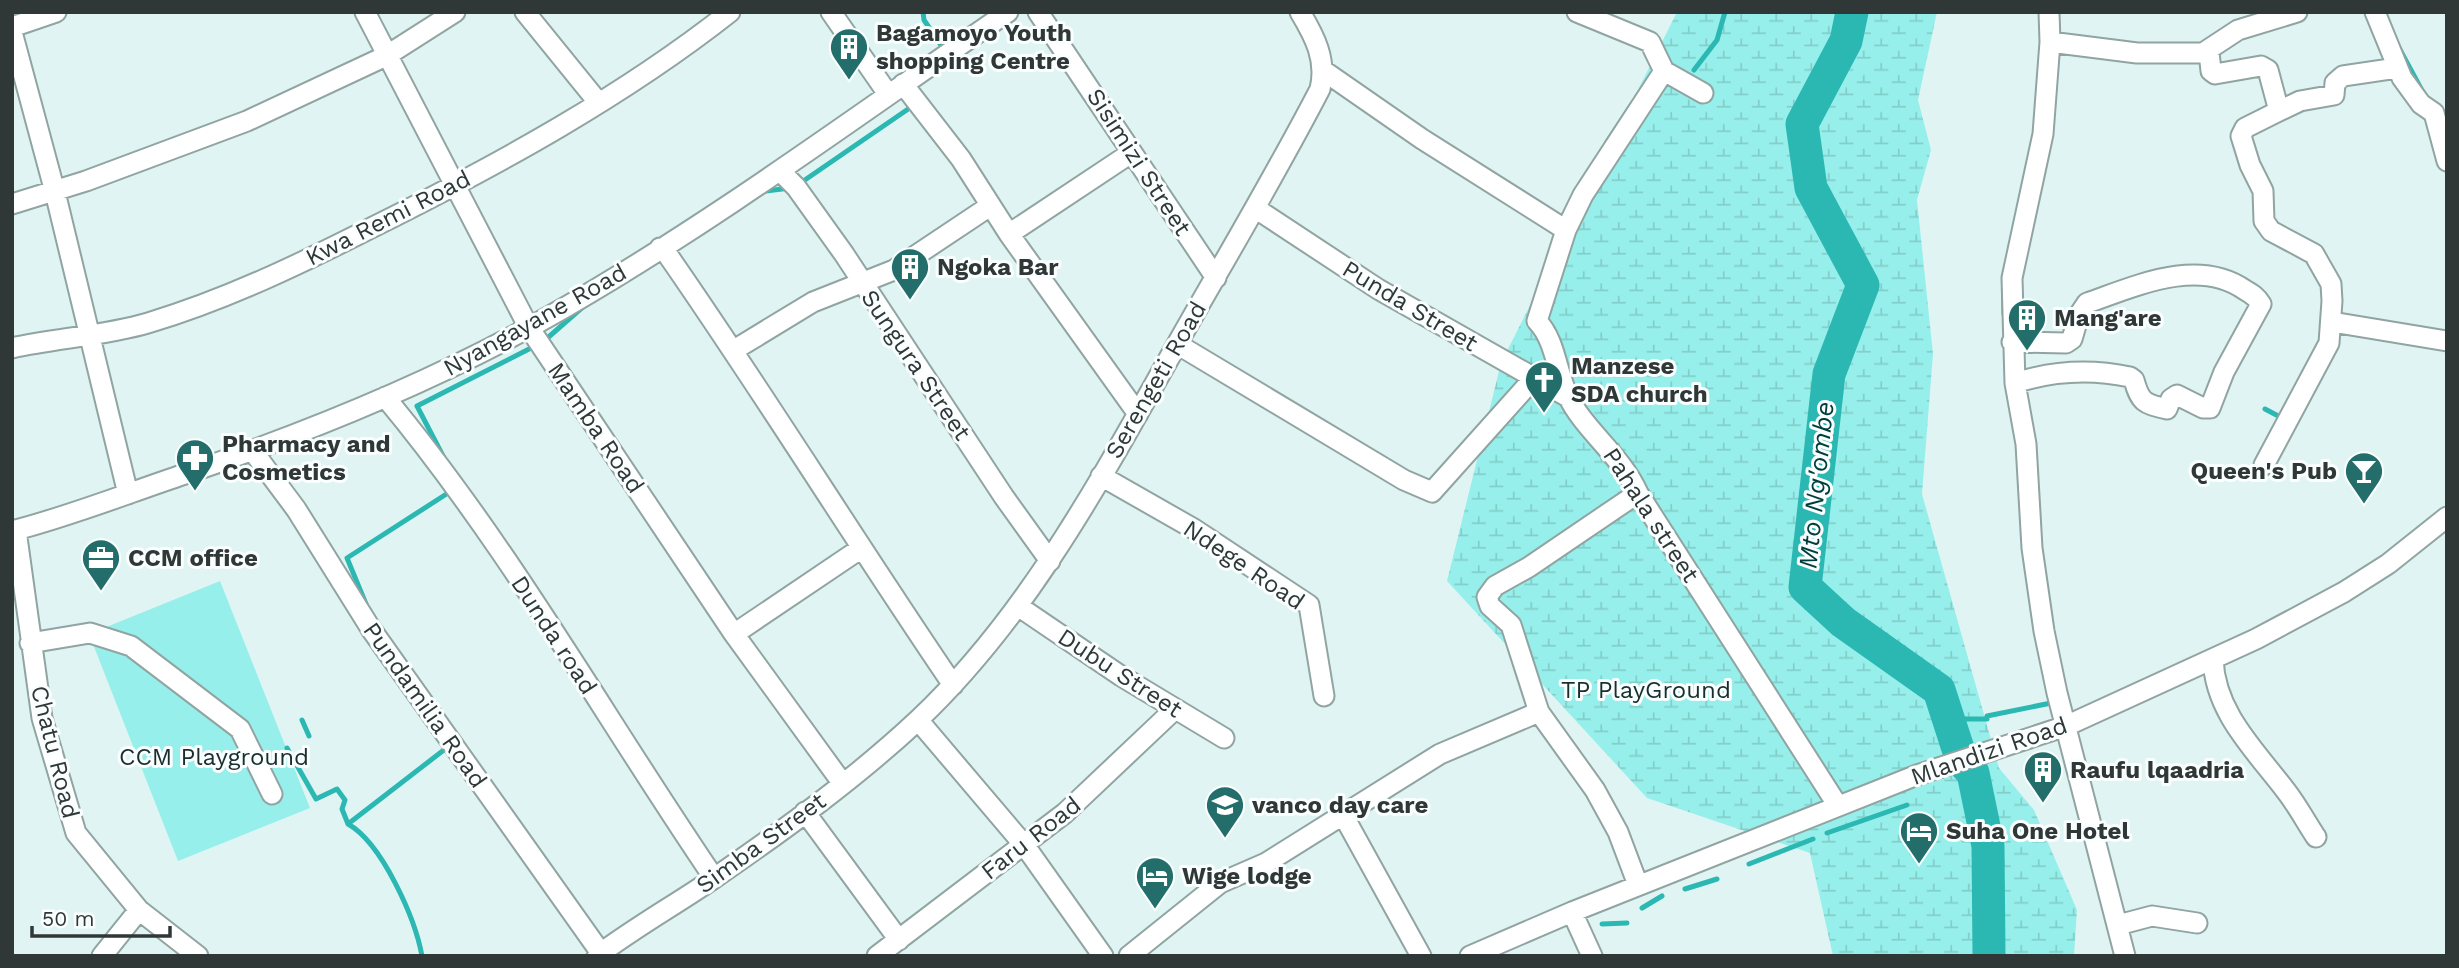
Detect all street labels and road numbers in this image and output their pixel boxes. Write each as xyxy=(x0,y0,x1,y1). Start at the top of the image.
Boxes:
street label: Sisimizi Street xyxy=(1081,83,1197,241)
street label: Kwa Remi Road xyxy=(301,164,475,272)
street label: Punda Street xyxy=(1337,255,1483,357)
street label: Nyangayane Road xyxy=(439,258,631,382)
street label: Sungura Street xyxy=(855,284,977,446)
street label: Serengeti Road xyxy=(1100,296,1212,464)
street label: Mamba Road xyxy=(542,357,650,499)
street label: Pahala street xyxy=(1597,442,1705,588)
street label: Ndege Road xyxy=(1178,514,1310,616)
street label: Dunda road xyxy=(505,570,603,700)
street label: Pundamilia Road xyxy=(357,617,493,793)
street label: Dubu Street xyxy=(1053,622,1187,724)
street label: Chatu Road xyxy=(25,683,85,821)
street label: Mlandizi Road xyxy=(1907,711,2071,791)
street label: Simba Street xyxy=(691,787,831,899)
street label: Faru Road xyxy=(976,791,1086,885)

